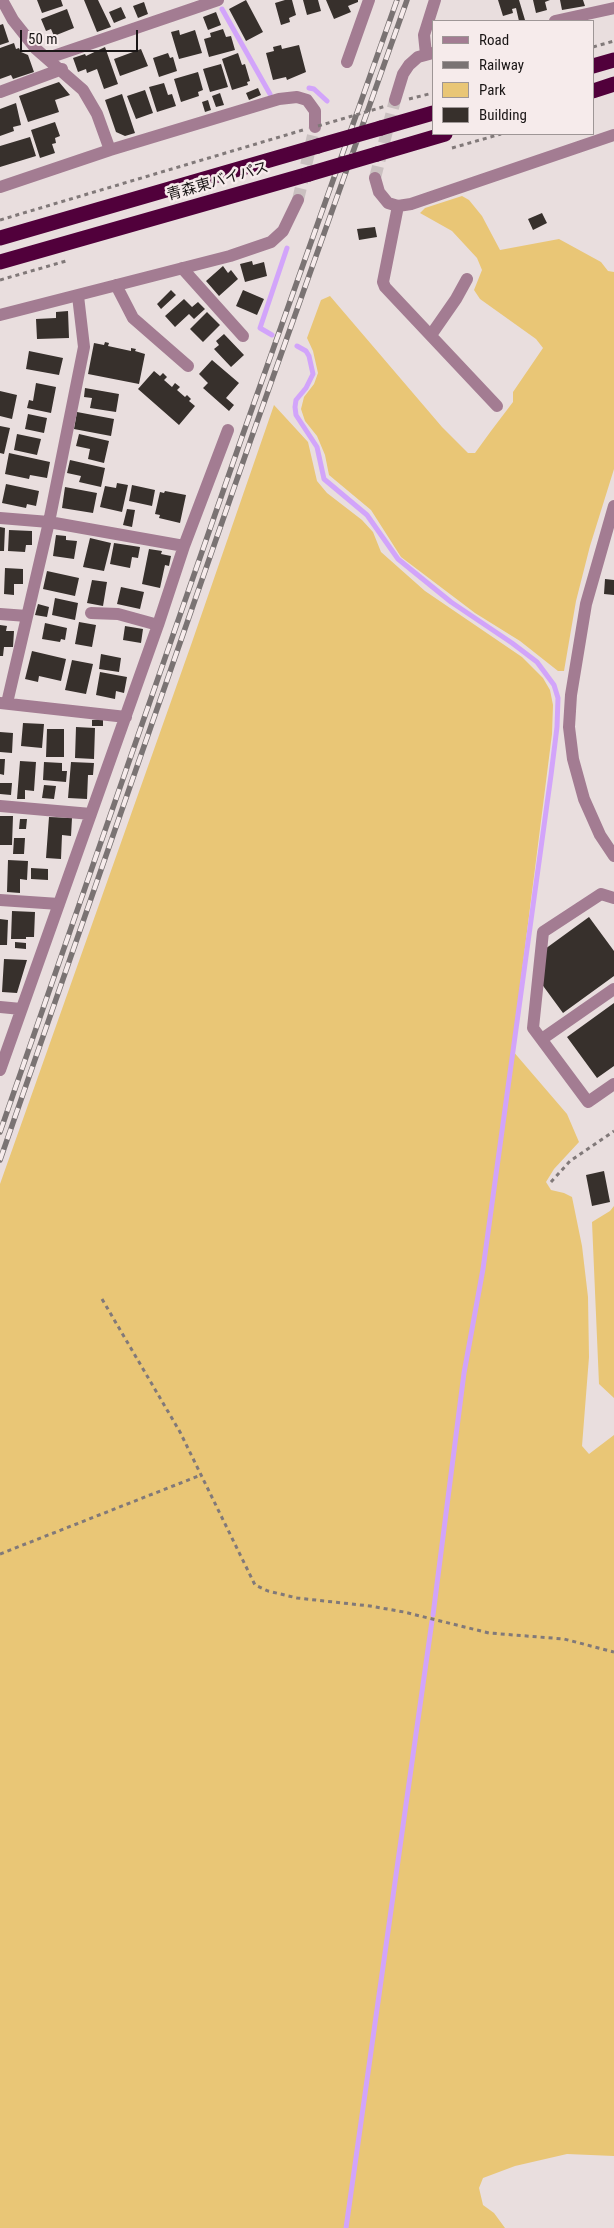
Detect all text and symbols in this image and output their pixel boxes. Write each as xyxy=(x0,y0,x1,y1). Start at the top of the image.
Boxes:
scale bar xyxy=(22,20,140,52)
legend xyxy=(432,20,594,135)
text: 50 m xyxy=(28,30,58,48)
text: Road xyxy=(479,31,509,49)
text: Railway xyxy=(479,56,524,74)
text: Park xyxy=(479,81,506,99)
text: Building xyxy=(479,106,527,124)
street label: 青森東バイパス xyxy=(165,159,271,205)

